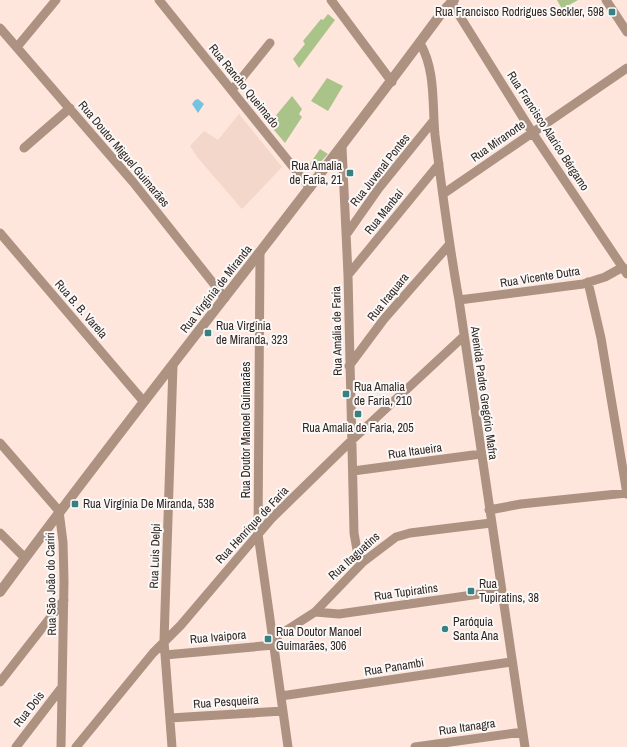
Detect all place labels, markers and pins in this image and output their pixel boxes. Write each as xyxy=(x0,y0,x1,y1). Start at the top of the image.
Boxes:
place label: Rua Francisco Rodrigues Seckler, 598 xyxy=(435,4,604,20)
marker: Rua Francisco Rodrigues Seckler, 598 xyxy=(607,7,617,17)
place label: Rua Amalia de Faria, 21 xyxy=(289,158,343,188)
marker: Rua Amalia de Faria, 21 xyxy=(345,168,355,178)
place label: Rua Virgínia de Miranda, 323 xyxy=(216,318,288,348)
marker: Rua Virgínia de Miranda, 323 xyxy=(203,328,213,338)
place label: Rua Amalia de Faria, 210 xyxy=(354,379,412,409)
marker: Rua Amalia de Faria, 210 xyxy=(341,389,351,399)
marker: Rua Amalia de Faria, 205 xyxy=(353,409,363,419)
place label: Rua Amalia de Faria, 205 xyxy=(302,420,414,436)
place label: Rua Virgínia De Miranda, 538 xyxy=(83,496,214,512)
marker: Rua Virgínia De Miranda, 538 xyxy=(70,499,80,509)
place label: Rua Tupiratins, 38 xyxy=(479,576,539,606)
marker: Rua Tupiratins, 38 xyxy=(466,586,476,596)
place label: Paróquia Santa Ana xyxy=(453,614,499,644)
place label: Rua Doutor Manoel Guimarães, 306 xyxy=(276,624,361,654)
marker: Paróquia Santa Ana xyxy=(440,624,450,634)
marker: Rua Doutor Manoel Guimarães, 306 xyxy=(263,634,273,644)

